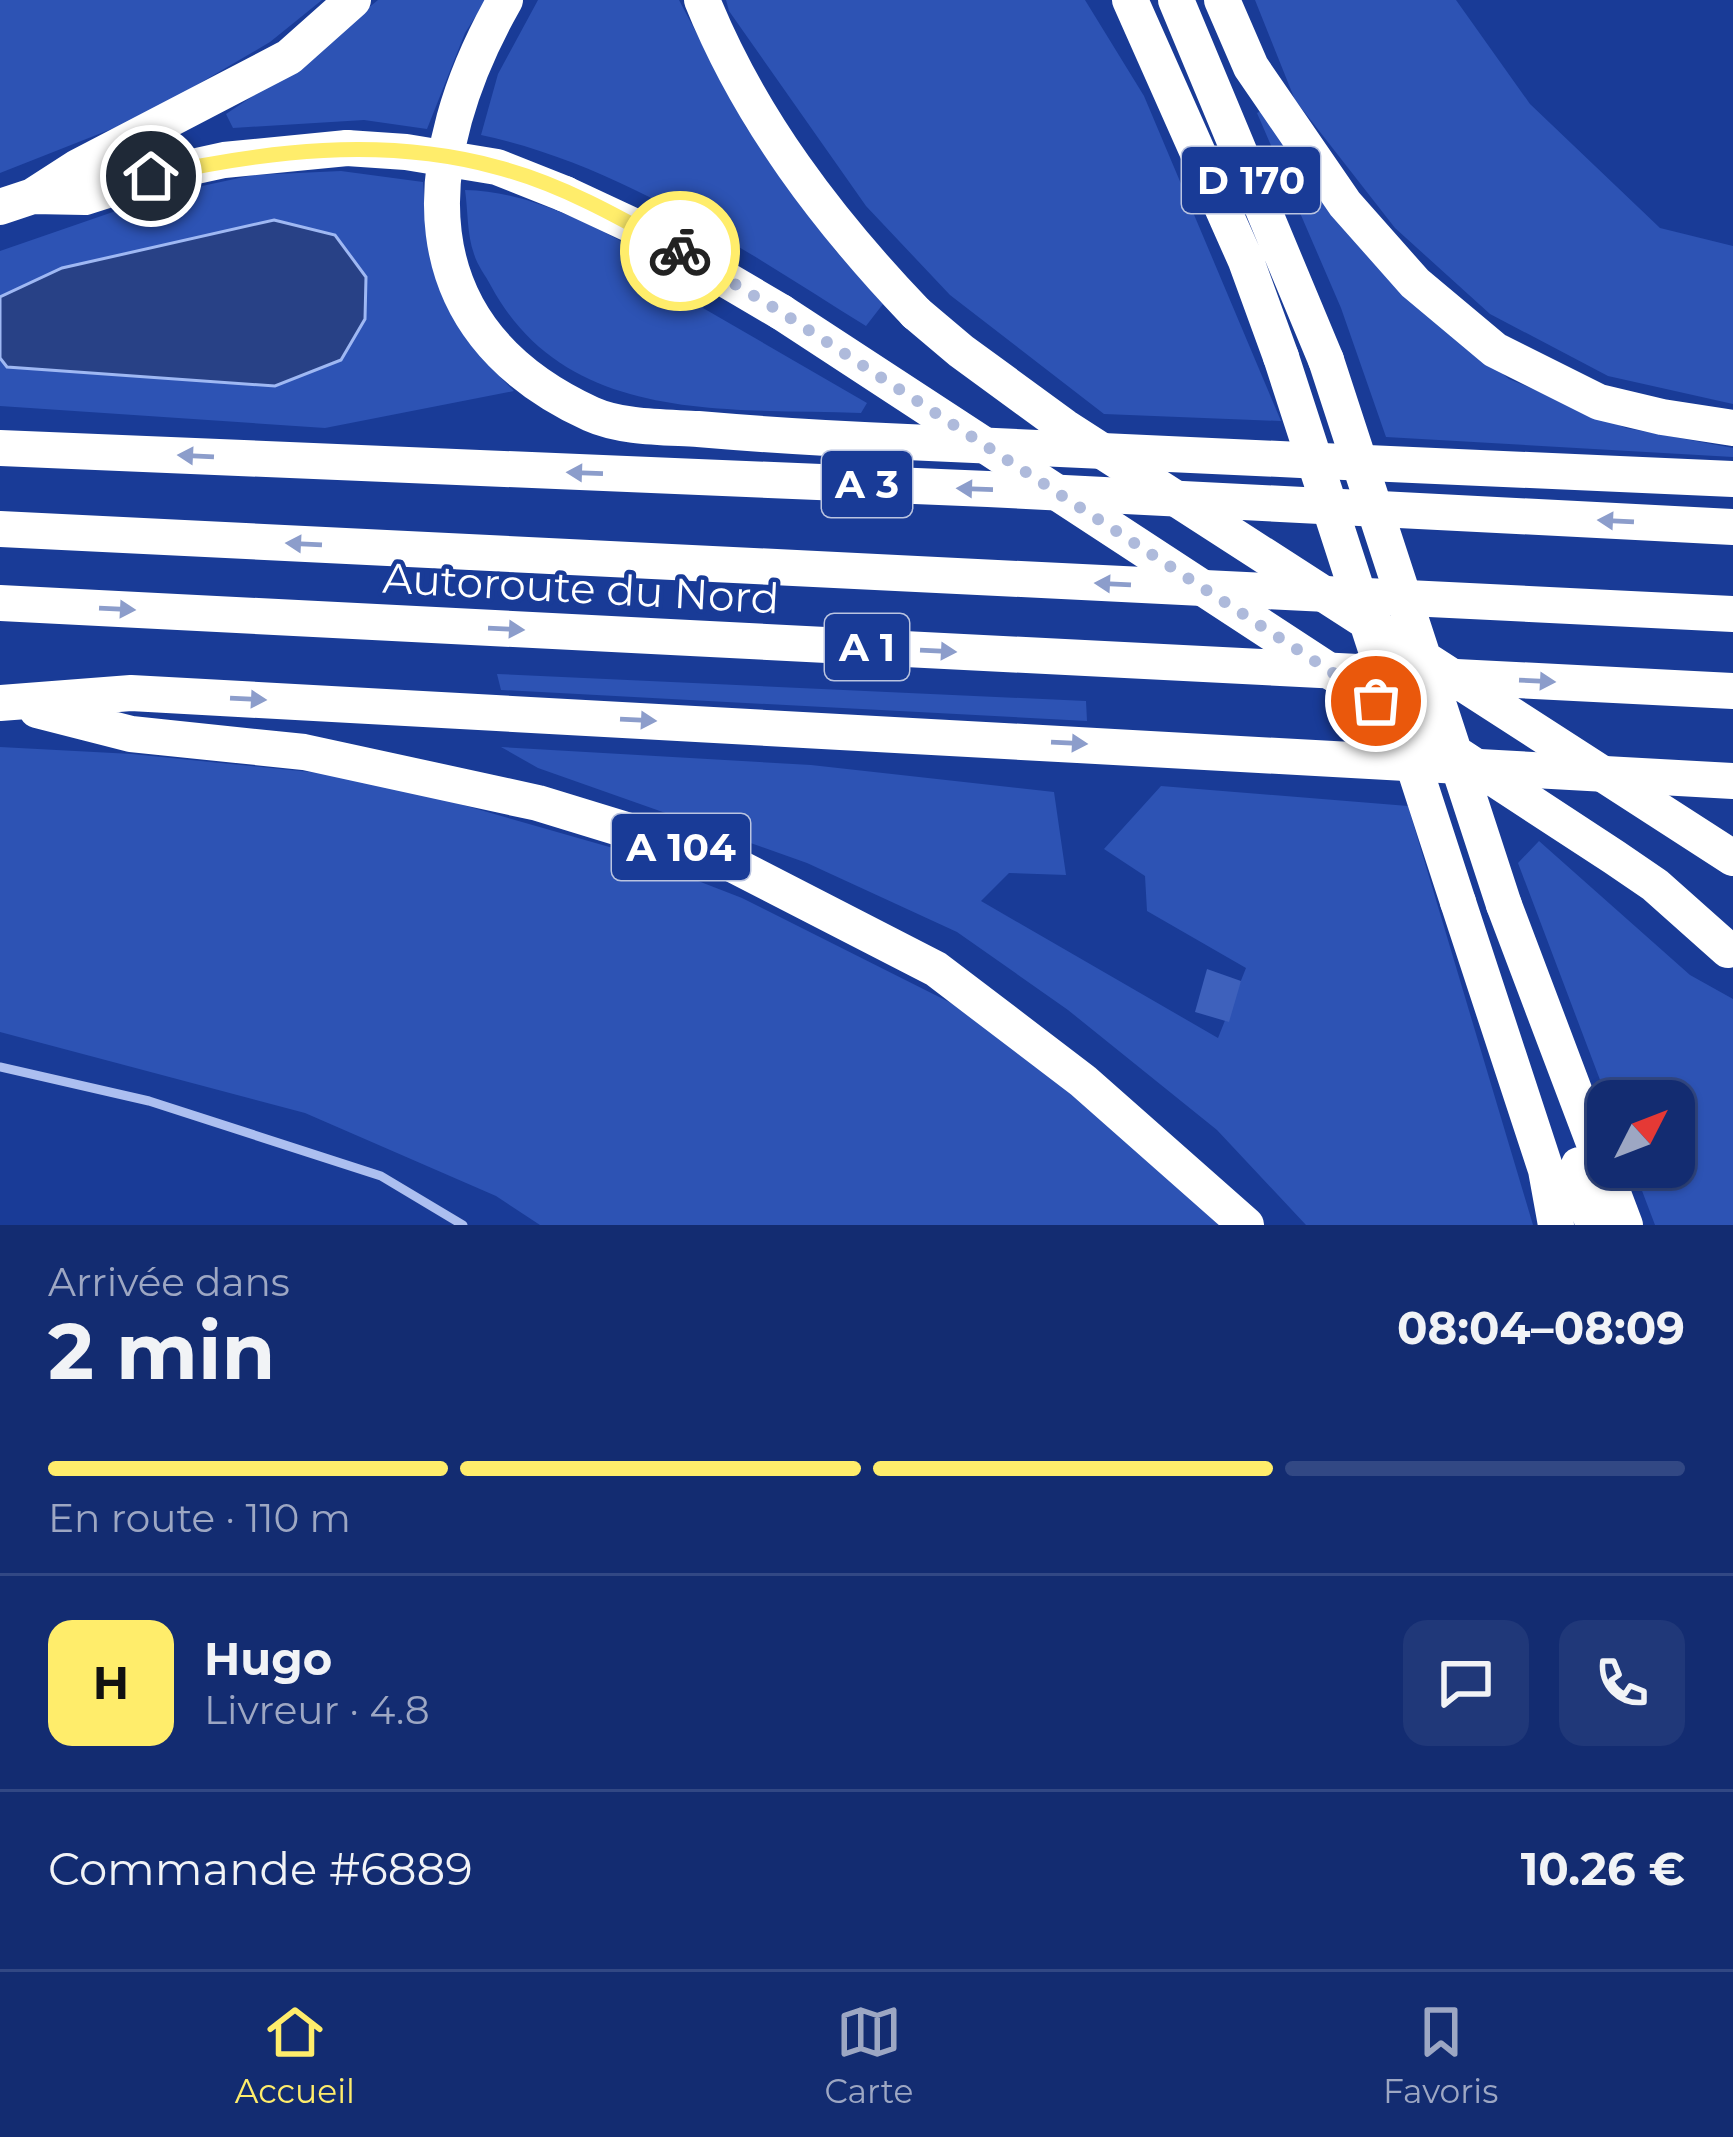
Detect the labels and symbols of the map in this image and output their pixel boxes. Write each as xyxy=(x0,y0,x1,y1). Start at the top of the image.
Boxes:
pin xyxy=(100,125,202,227)
road number: D 170 xyxy=(1182,147,1320,213)
courier xyxy=(620,191,740,311)
one-way arrow xyxy=(176,447,214,466)
road number: A 3 xyxy=(822,451,912,517)
one-way arrow xyxy=(565,463,603,482)
one-way arrow xyxy=(955,479,993,498)
one-way arrow xyxy=(1596,511,1634,530)
one-way arrow xyxy=(284,534,322,553)
street label: Autoroute du Nord xyxy=(381,552,781,624)
one-way arrow xyxy=(1093,574,1131,593)
one-way arrow xyxy=(99,600,137,619)
road number: A 1 xyxy=(825,614,909,680)
one-way arrow xyxy=(488,620,526,639)
one-way arrow xyxy=(920,642,958,661)
pin xyxy=(1325,650,1427,752)
one-way arrow xyxy=(1519,672,1557,691)
one-way arrow xyxy=(230,690,268,709)
one-way arrow xyxy=(620,711,658,730)
one-way arrow xyxy=(1051,734,1089,753)
road number: A 104 xyxy=(612,814,750,880)
north arrow xyxy=(1587,1080,1695,1188)

